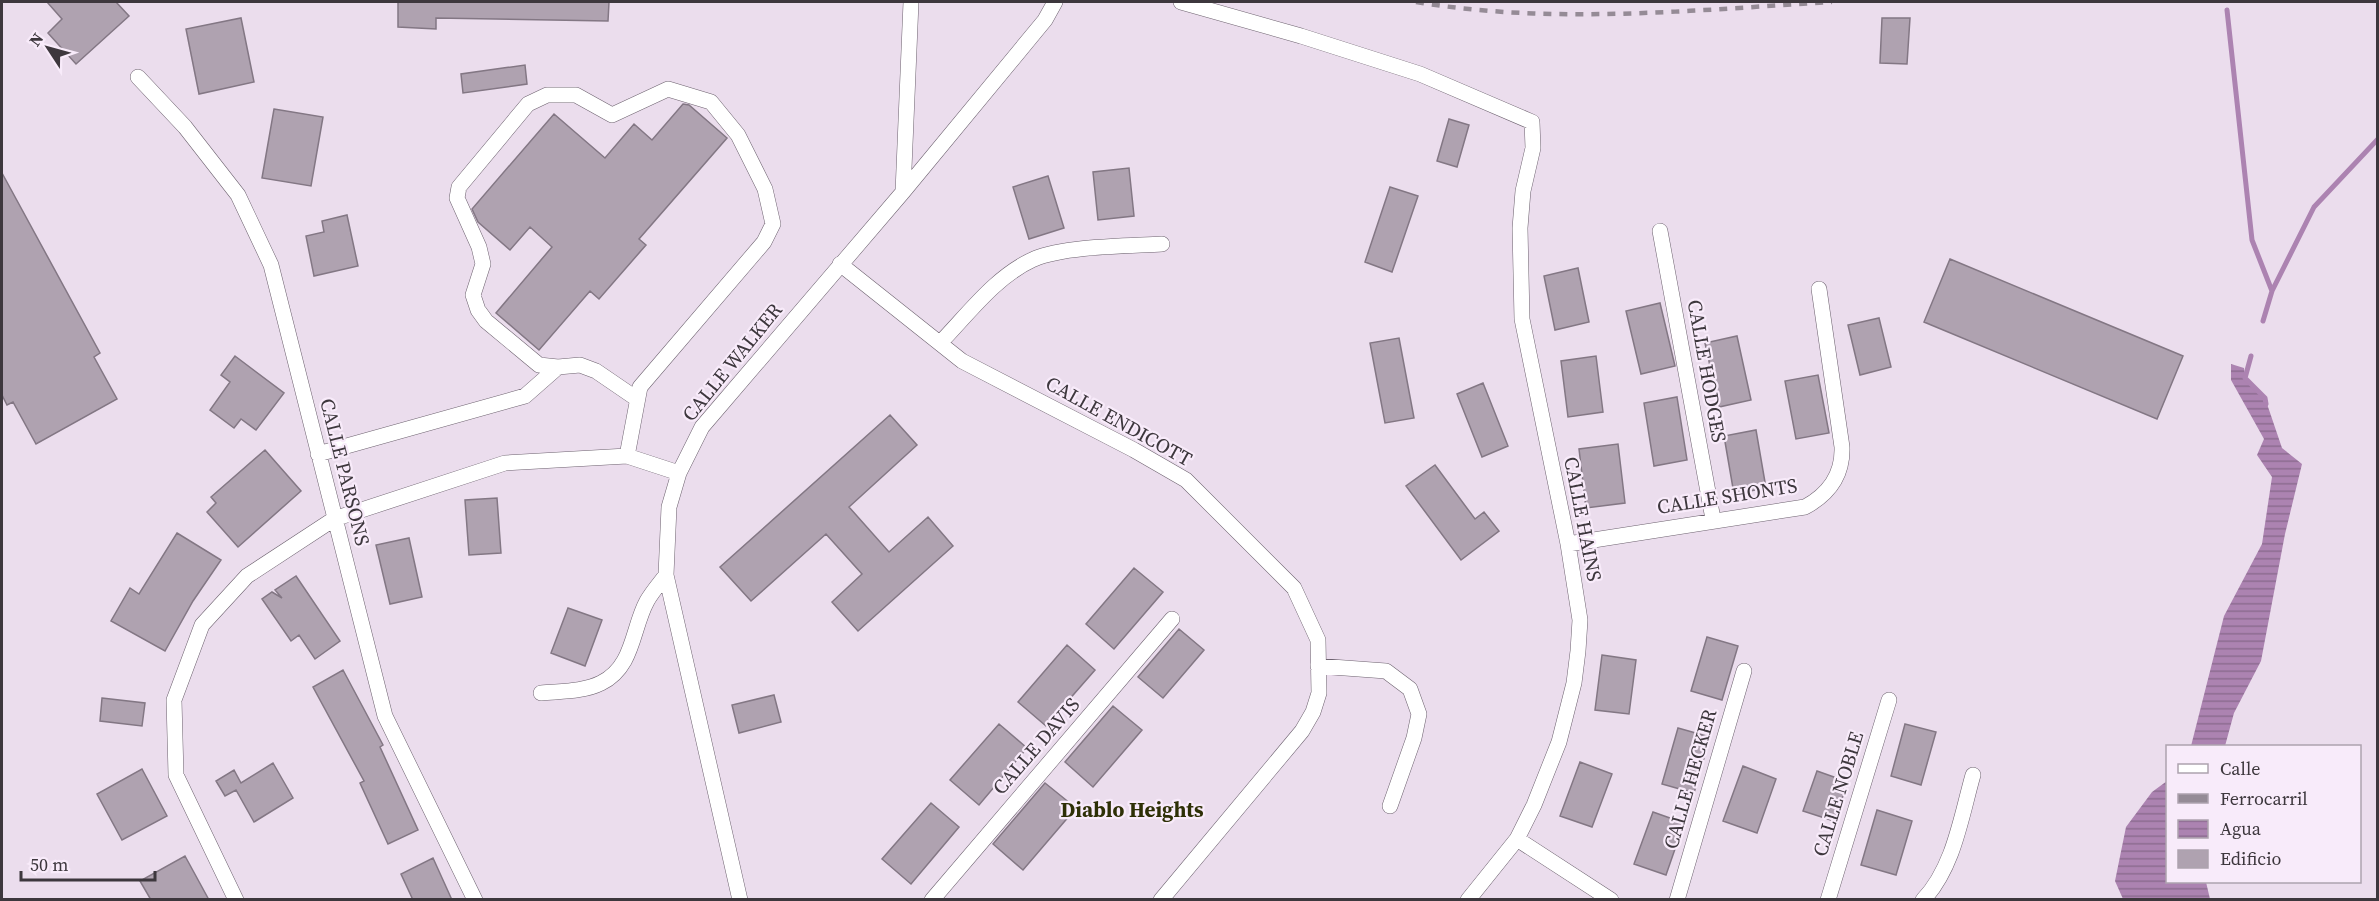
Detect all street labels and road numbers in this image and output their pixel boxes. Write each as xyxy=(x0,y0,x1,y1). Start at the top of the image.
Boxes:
street label: CALLE WALKER xyxy=(675,297,789,427)
street label: CALLE HODGES xyxy=(1681,297,1733,445)
street label: CALLE ENDICOTT xyxy=(1041,369,1197,473)
street label: CALLE PARSONS xyxy=(313,395,377,549)
street label: CALLE HAINS xyxy=(1557,454,1609,584)
street label: CALLE SHONTS xyxy=(1655,471,1799,521)
street label: CALLE DAVIS xyxy=(986,691,1086,801)
street label: CALLE HECKER xyxy=(1657,706,1723,852)
street label: CALLE NOBLE xyxy=(1806,728,1870,860)

